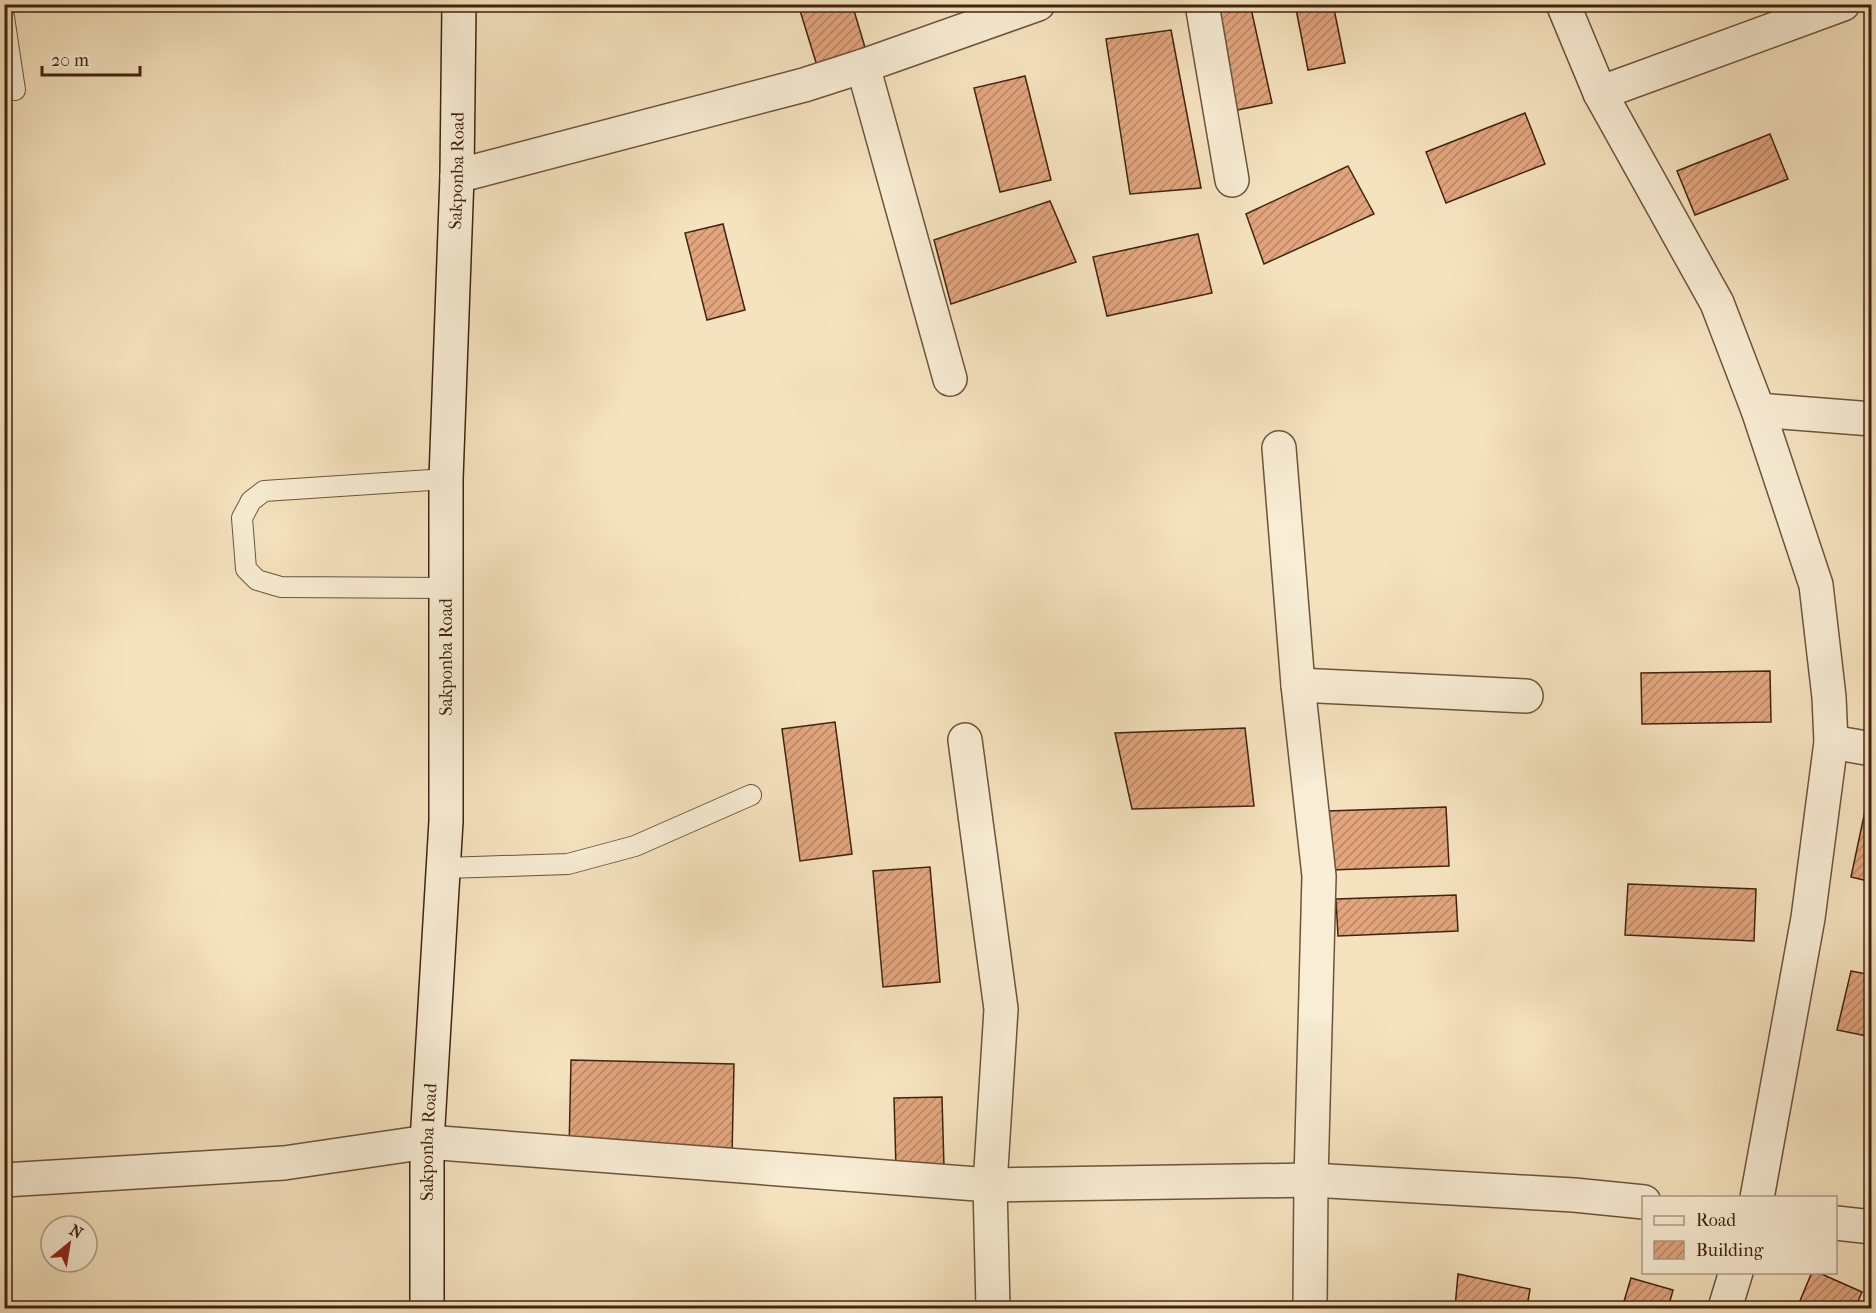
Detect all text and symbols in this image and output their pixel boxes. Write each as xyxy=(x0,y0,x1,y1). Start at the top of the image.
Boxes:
scale bar xyxy=(42,39,140,77)
text: 20 m xyxy=(51,50,89,71)
street label: Sakponba Road xyxy=(445,112,468,230)
street label: Sakponba Road xyxy=(436,598,457,716)
street label: Sakponba Road xyxy=(416,1082,441,1201)
legend xyxy=(1642,1196,1837,1274)
text: Road xyxy=(1696,1210,1736,1231)
north arrow xyxy=(39,1214,99,1274)
text: N xyxy=(66,1220,87,1243)
text: Building xyxy=(1696,1240,1764,1261)

